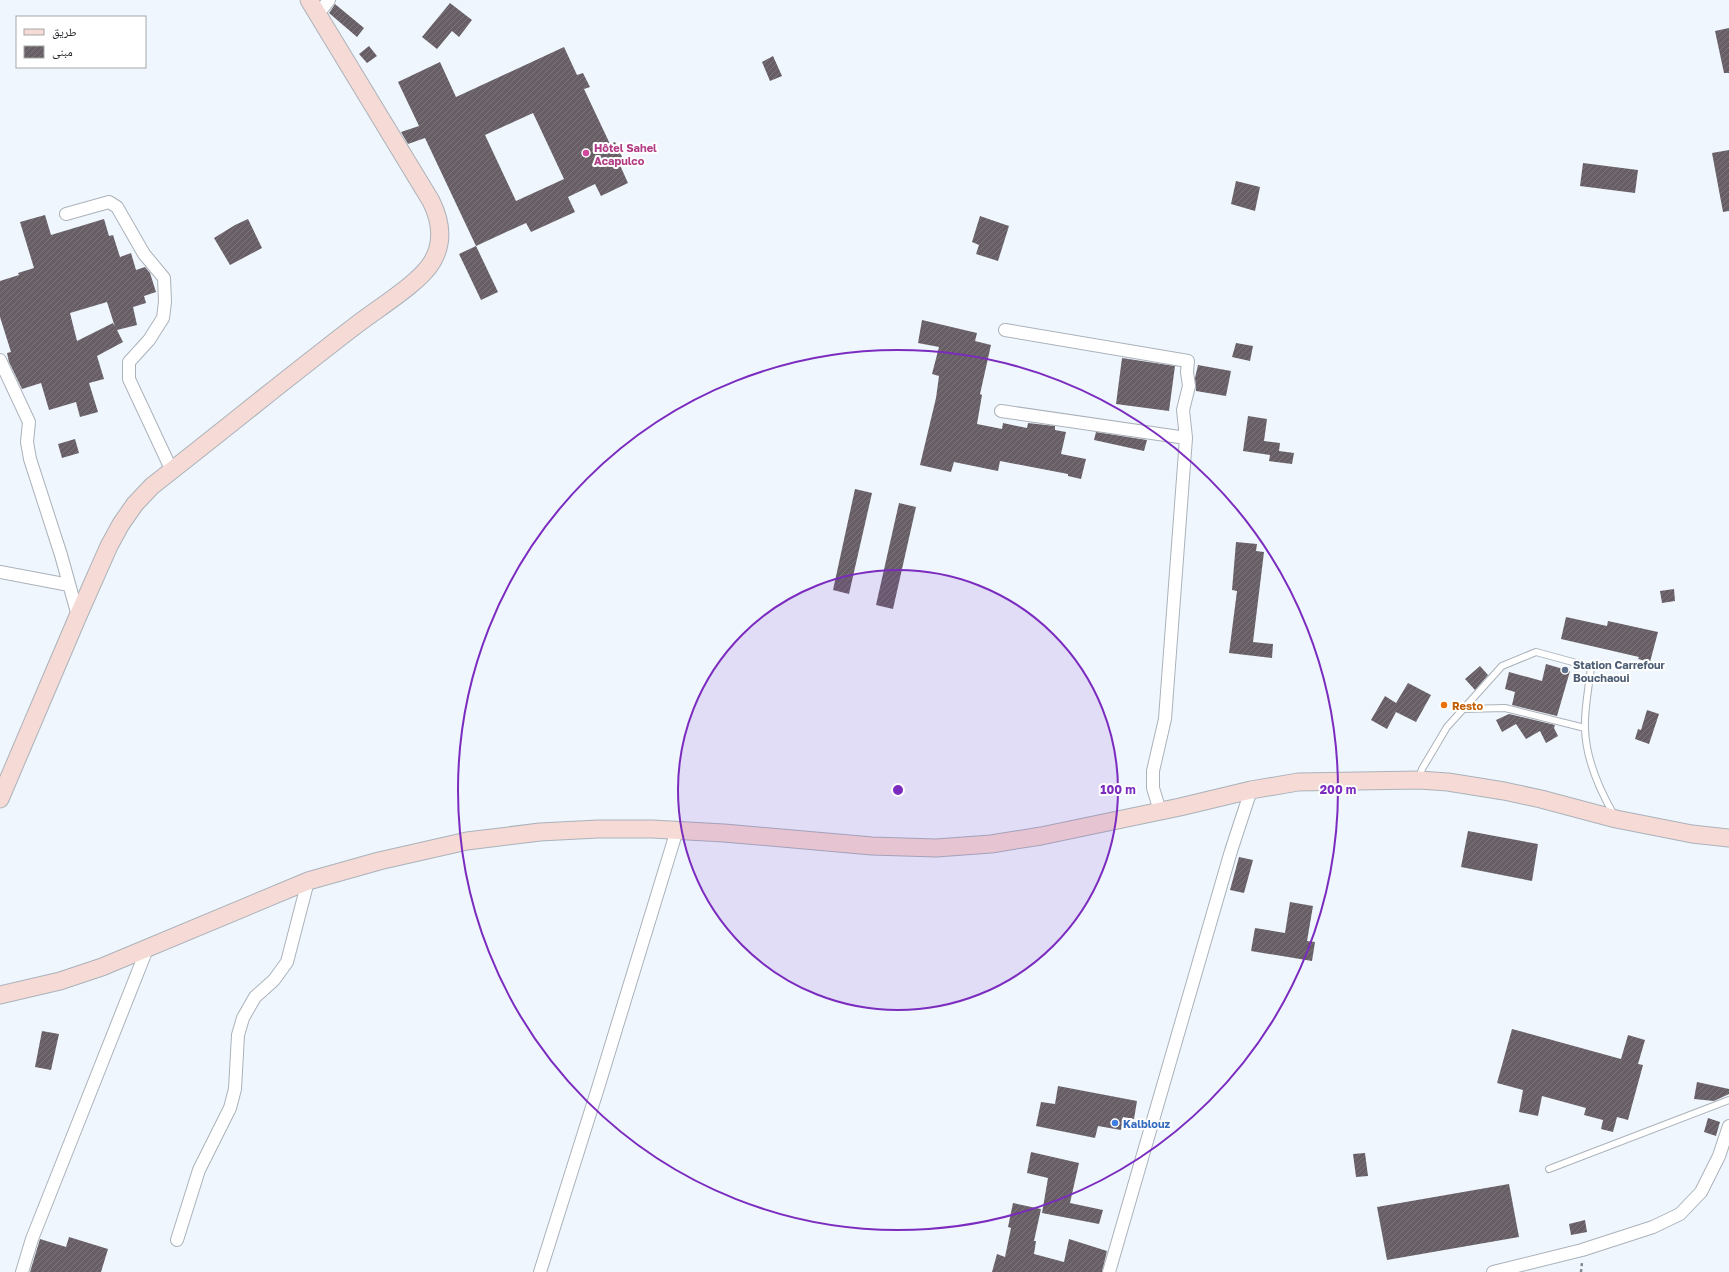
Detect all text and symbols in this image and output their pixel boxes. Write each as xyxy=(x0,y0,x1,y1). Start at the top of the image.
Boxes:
legend xyxy=(16,16,146,68)
text: طريق xyxy=(52,24,77,39)
text: مبنى xyxy=(52,44,73,59)
place label: Hôtel Sahel Acapulco xyxy=(594,141,657,167)
marker: Hôtel Sahel Acapulco xyxy=(581,148,591,158)
place label: Station Carrefour Bouchaoui xyxy=(1573,658,1666,684)
marker: Station Carrefour Bouchaoui xyxy=(1560,665,1570,675)
place label: Resto xyxy=(1452,699,1483,712)
marker: Resto xyxy=(1439,700,1449,710)
text: 100 m xyxy=(1100,782,1136,797)
text: 200 m xyxy=(1320,782,1356,797)
centre of rings xyxy=(891,783,905,797)
place label: Kalblouz xyxy=(1123,1117,1170,1130)
marker: Kalblouz xyxy=(1110,1118,1120,1128)

